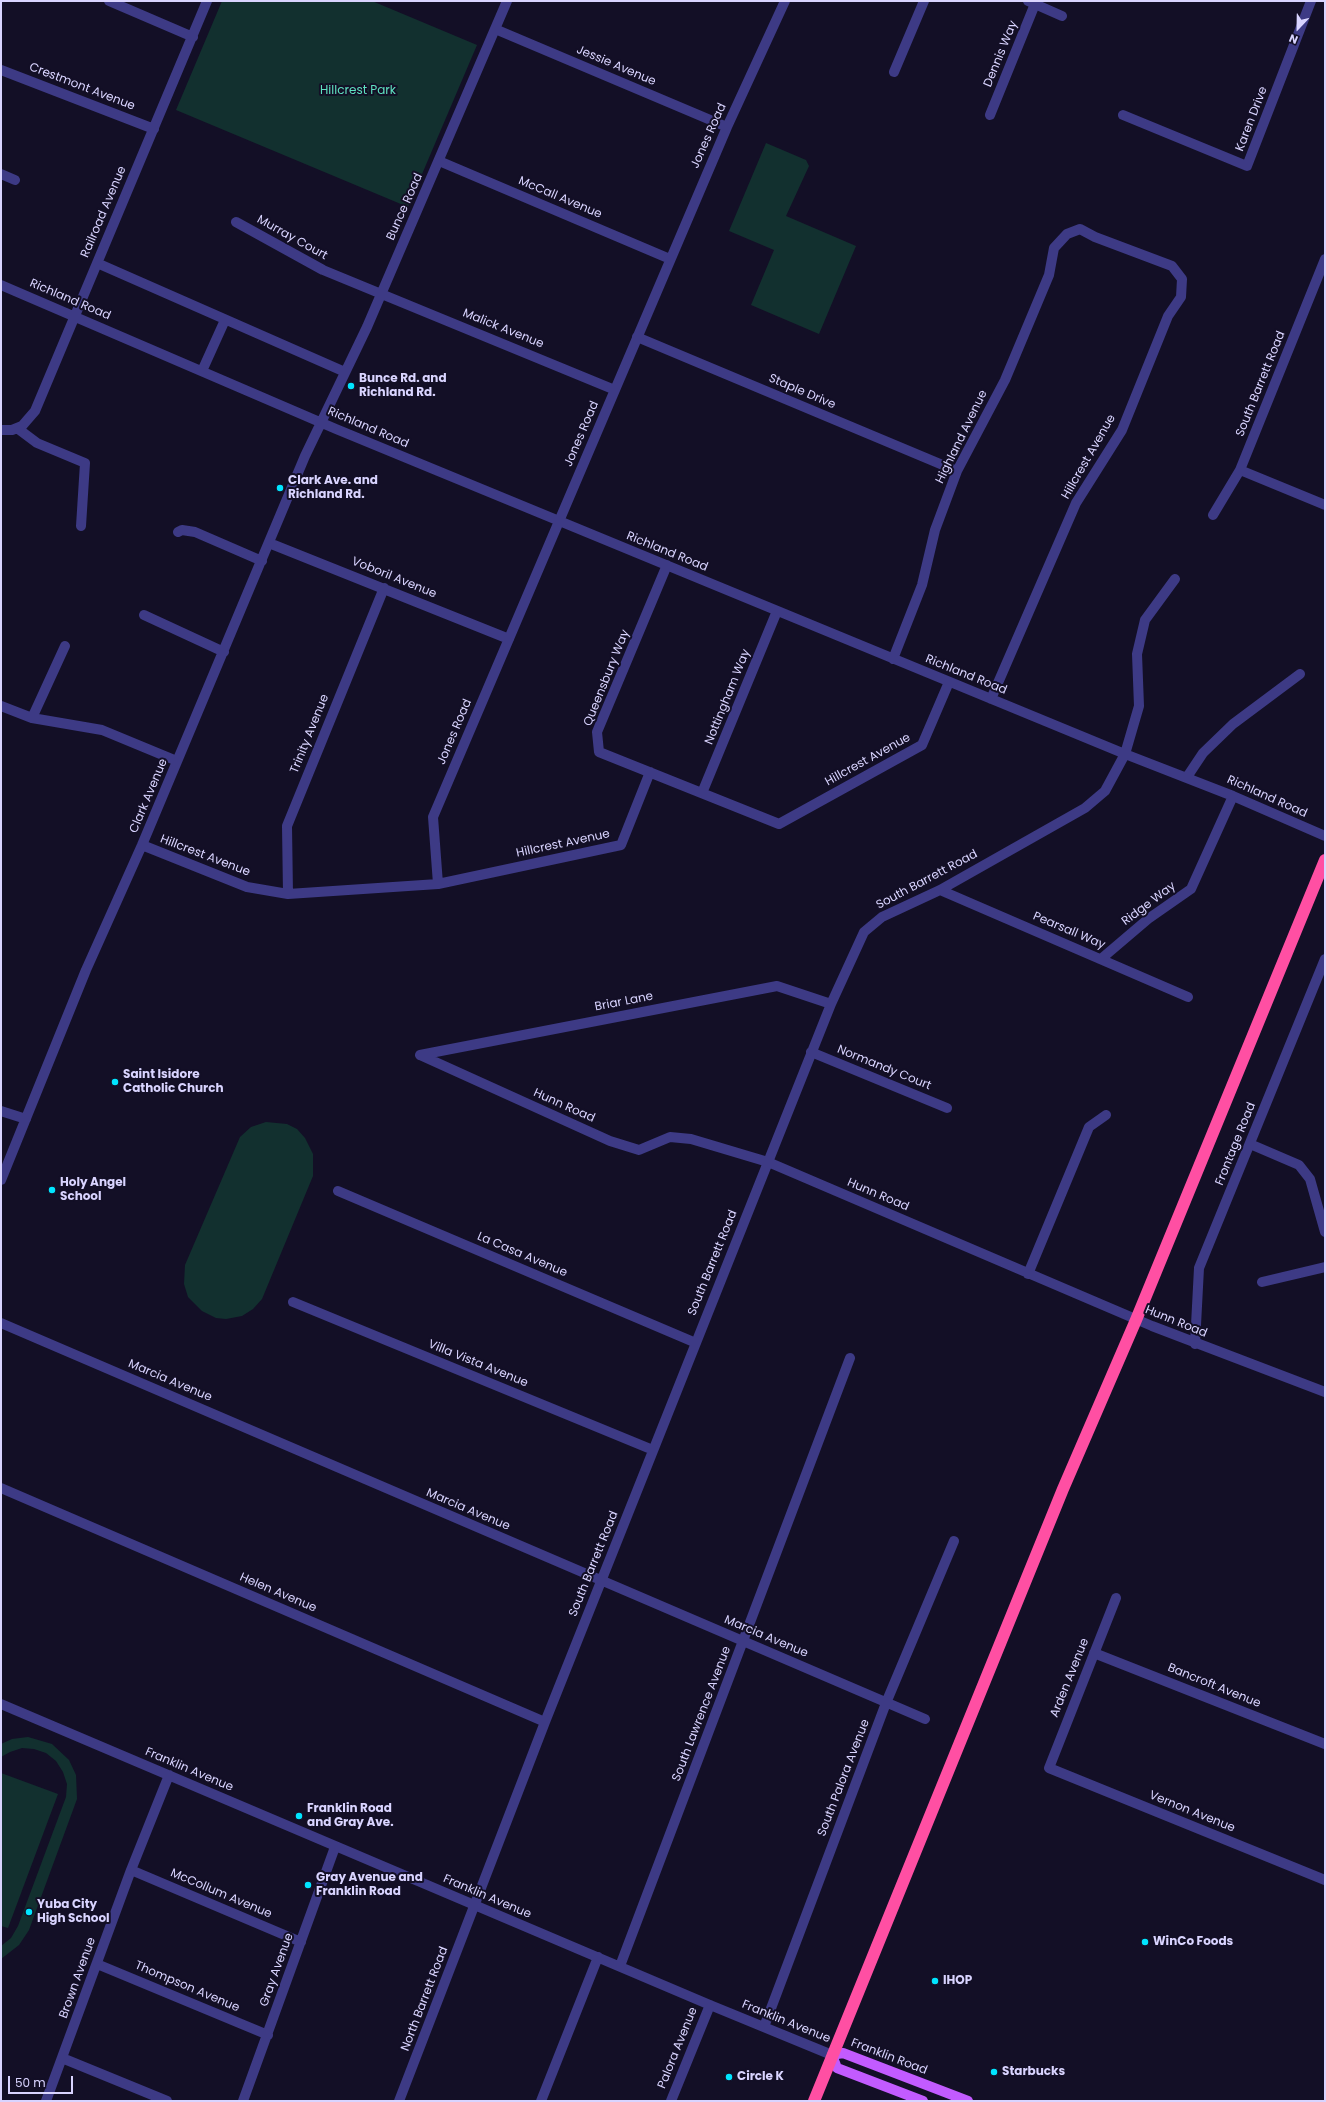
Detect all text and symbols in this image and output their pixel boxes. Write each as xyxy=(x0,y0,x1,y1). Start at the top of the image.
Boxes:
north arrow xyxy=(1278,8,1318,48)
street label: Dennis Way xyxy=(981,19,1021,89)
text: N xyxy=(1287,30,1300,48)
street label: Jessie Avenue xyxy=(574,43,658,89)
street label: Crestmont Avenue xyxy=(27,60,137,114)
park label: Hillcrest Park xyxy=(320,84,396,98)
street label: Karen Drive xyxy=(1233,85,1271,153)
street label: Jones Road xyxy=(688,101,730,171)
street label: Railroad Avenue xyxy=(78,164,130,260)
street label: Bunce Road xyxy=(384,171,426,243)
street label: McCall Avenue xyxy=(516,174,604,222)
street label: Murray Court xyxy=(254,213,330,263)
street label: Richland Road xyxy=(27,276,113,324)
street label: Malick Avenue xyxy=(460,306,546,352)
street label: South Barrett Road xyxy=(1233,329,1289,439)
street label: Staple Drive xyxy=(766,371,838,413)
place label: Bunce Rd. and Richland Rd. xyxy=(359,372,447,400)
marker: Bunce Rd. and Richland Rd. xyxy=(346,381,356,391)
street label: Highland Avenue xyxy=(933,388,991,486)
street label: Jones Road xyxy=(562,399,602,469)
street label: Richland Road xyxy=(325,404,411,452)
street label: Hillcrest Avenue xyxy=(1059,412,1119,502)
place label: Clark Ave. and Richland Rd. xyxy=(288,474,378,502)
marker: Clark Ave. and Richland Rd. xyxy=(275,483,285,493)
street label: Richland Road xyxy=(624,529,710,575)
street label: Voboril Avenue xyxy=(349,554,439,602)
street label: Queensbury Way xyxy=(581,628,633,728)
street label: Nottingham Way xyxy=(702,647,754,747)
street label: Richland Road xyxy=(923,652,1009,698)
street label: Trinity Avenue xyxy=(288,692,332,776)
street label: Jones Road xyxy=(435,697,475,767)
street label: Hillcrest Avenue xyxy=(823,731,913,789)
street label: Clark Avenue xyxy=(127,757,171,835)
street label: Richland Road xyxy=(1225,773,1309,821)
street label: Hillcrest Avenue xyxy=(515,827,611,861)
street label: Hillcrest Avenue xyxy=(158,832,252,880)
street label: South Barrett Road xyxy=(874,847,980,913)
street label: Ridge Way xyxy=(1119,879,1179,929)
street label: Pearsall Way xyxy=(1031,909,1107,953)
street label: Briar Lane xyxy=(594,989,654,1015)
street label: Normandy Court xyxy=(835,1043,933,1093)
place label: Saint Isidore Catholic Church xyxy=(123,1068,224,1096)
marker: Saint Isidore Catholic Church xyxy=(110,1077,120,1087)
street label: Hunn Road xyxy=(531,1086,597,1126)
street label: Frontage Road xyxy=(1213,1100,1259,1188)
place label: Holy Angel School xyxy=(60,1176,126,1204)
street label: Hunn Road xyxy=(845,1176,911,1214)
marker: Holy Angel School xyxy=(47,1185,57,1195)
street label: South Barrett Road xyxy=(685,1208,741,1318)
street label: La Casa Avenue xyxy=(475,1230,569,1280)
street label: Hunn Road xyxy=(1143,1303,1209,1341)
street label: Villa Vista Avenue xyxy=(426,1337,530,1391)
street label: Marcia Avenue xyxy=(126,1357,214,1405)
street label: Marcia Avenue xyxy=(424,1486,512,1534)
street label: South Barrett Road xyxy=(566,1509,622,1619)
street label: Helen Avenue xyxy=(237,1570,319,1616)
street label: Marcia Avenue xyxy=(722,1613,810,1661)
street label: Arden Avenue xyxy=(1048,1636,1092,1720)
street label: South Lawrence Avenue xyxy=(670,1644,734,1784)
street label: Bancroft Avenue xyxy=(1165,1661,1263,1711)
street label: South Palora Avenue xyxy=(815,1717,873,1839)
street label: Franklin Avenue xyxy=(143,1745,235,1795)
street label: Vernon Avenue xyxy=(1147,1788,1237,1836)
place label: Franklin Road and Gray Ave. xyxy=(307,1802,394,1830)
marker: Franklin Road and Gray Ave. xyxy=(294,1811,304,1821)
street label: McCollum Avenue xyxy=(168,1866,274,1922)
place label: Gray Avenue and Franklin Road xyxy=(316,1871,423,1899)
street label: Franklin Avenue xyxy=(441,1872,533,1922)
marker: Gray Avenue and Franklin Road xyxy=(303,1880,313,1890)
place label: Yuba City High School xyxy=(37,1898,110,1926)
marker: Yuba City High School xyxy=(24,1907,34,1917)
street label: Gray Avenue xyxy=(257,1931,297,2009)
street label: Brown Avenue xyxy=(57,1935,99,2021)
place label: WinCo Foods xyxy=(1153,1935,1233,1949)
marker: WinCo Foods xyxy=(1140,1937,1150,1947)
street label: North Barrett Road xyxy=(398,1945,452,2053)
street label: Thompson Avenue xyxy=(133,1958,241,2016)
place label: IHOP xyxy=(943,1974,972,1988)
marker: IHOP xyxy=(930,1976,940,1986)
street label: Franklin Avenue xyxy=(740,1998,832,2046)
street label: Palora Avenue xyxy=(655,2005,701,2091)
street label: Franklin Road xyxy=(849,2036,929,2078)
place label: Starbucks xyxy=(1002,2065,1065,2079)
marker: Starbucks xyxy=(989,2067,999,2077)
scale bar xyxy=(10,2068,75,2094)
place label: Circle K xyxy=(737,2070,784,2084)
marker: Circle K xyxy=(724,2072,734,2082)
text: 50 m xyxy=(15,2074,46,2091)

